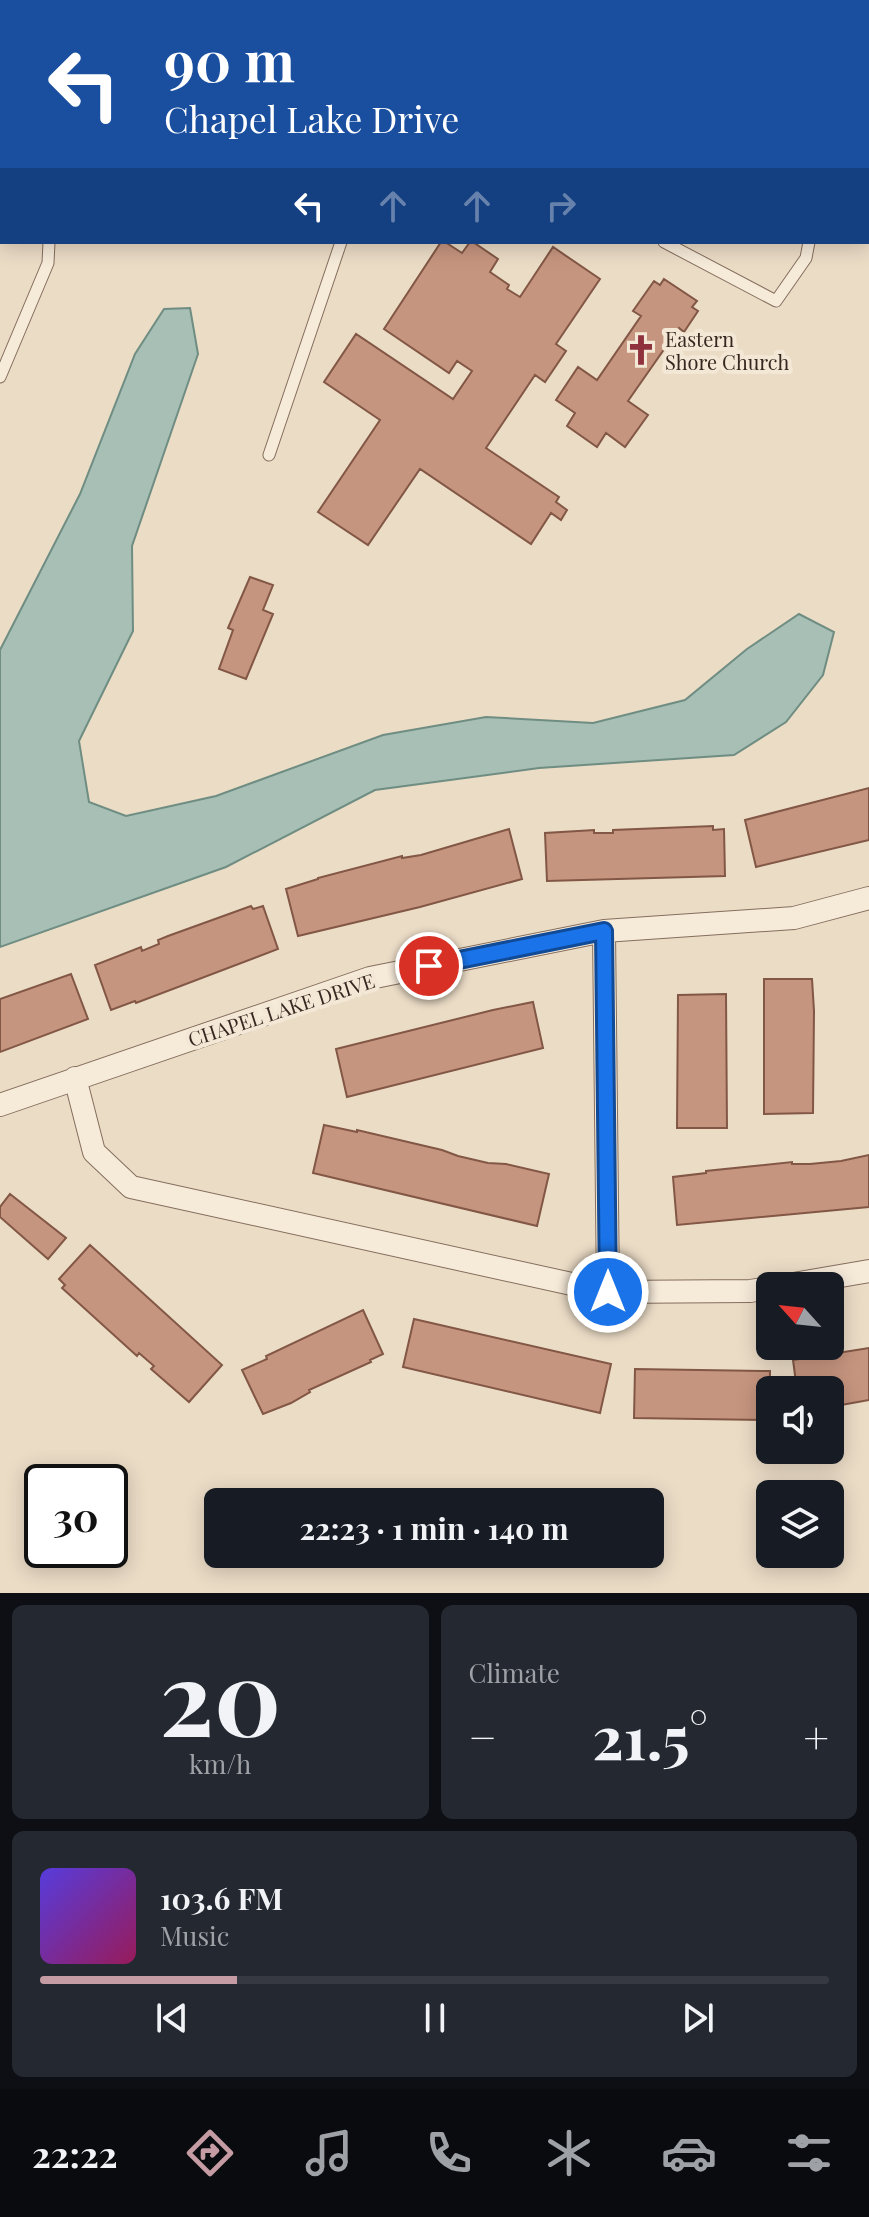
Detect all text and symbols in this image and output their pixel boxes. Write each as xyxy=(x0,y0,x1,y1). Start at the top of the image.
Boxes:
text: 90 m xyxy=(164,22,295,97)
icon: left xyxy=(32,32,136,136)
text: Chapel Lake Drive xyxy=(164,94,459,142)
icon: left xyxy=(287,184,331,228)
icon: ahead xyxy=(371,184,415,228)
icon: ahead xyxy=(455,184,499,228)
icon: right xyxy=(539,184,583,228)
place label: Eastern Shore Church xyxy=(665,325,789,375)
church icon: Eastern Shore Church xyxy=(624,333,658,367)
pin xyxy=(395,932,463,1000)
icon: arrive xyxy=(407,944,451,988)
street label: CHAPEL LAKE DRIVE xyxy=(184,966,378,1052)
position arrow xyxy=(566,1250,650,1334)
north arrow xyxy=(756,1272,844,1360)
map controls xyxy=(756,1272,844,1568)
button: sound xyxy=(756,1376,844,1464)
speed limit sign: 30 xyxy=(24,1464,128,1568)
button: layers xyxy=(756,1480,844,1568)
text: 22:23 · 1 min · 140 m xyxy=(299,1508,569,1548)
text: 20 xyxy=(160,1624,281,1763)
text: Climate xyxy=(469,1655,560,1690)
text: 21.5° xyxy=(592,1695,708,1775)
text: − xyxy=(469,1706,497,1765)
text: + xyxy=(803,1706,829,1765)
text: km/h xyxy=(189,1746,251,1781)
text: 103.6 FM xyxy=(160,1878,283,1918)
text: Music xyxy=(160,1918,229,1953)
icon: previous xyxy=(150,1996,194,2040)
icon: pause xyxy=(413,1996,457,2040)
icon: next xyxy=(676,1996,720,2040)
icon: directions xyxy=(182,2125,238,2181)
icon: music xyxy=(301,2125,357,2181)
icon: phone xyxy=(421,2125,477,2181)
icon: climate xyxy=(541,2125,597,2181)
icon: car xyxy=(661,2125,717,2181)
icon: filters xyxy=(781,2125,837,2181)
text: 22:22 xyxy=(32,2129,118,2177)

